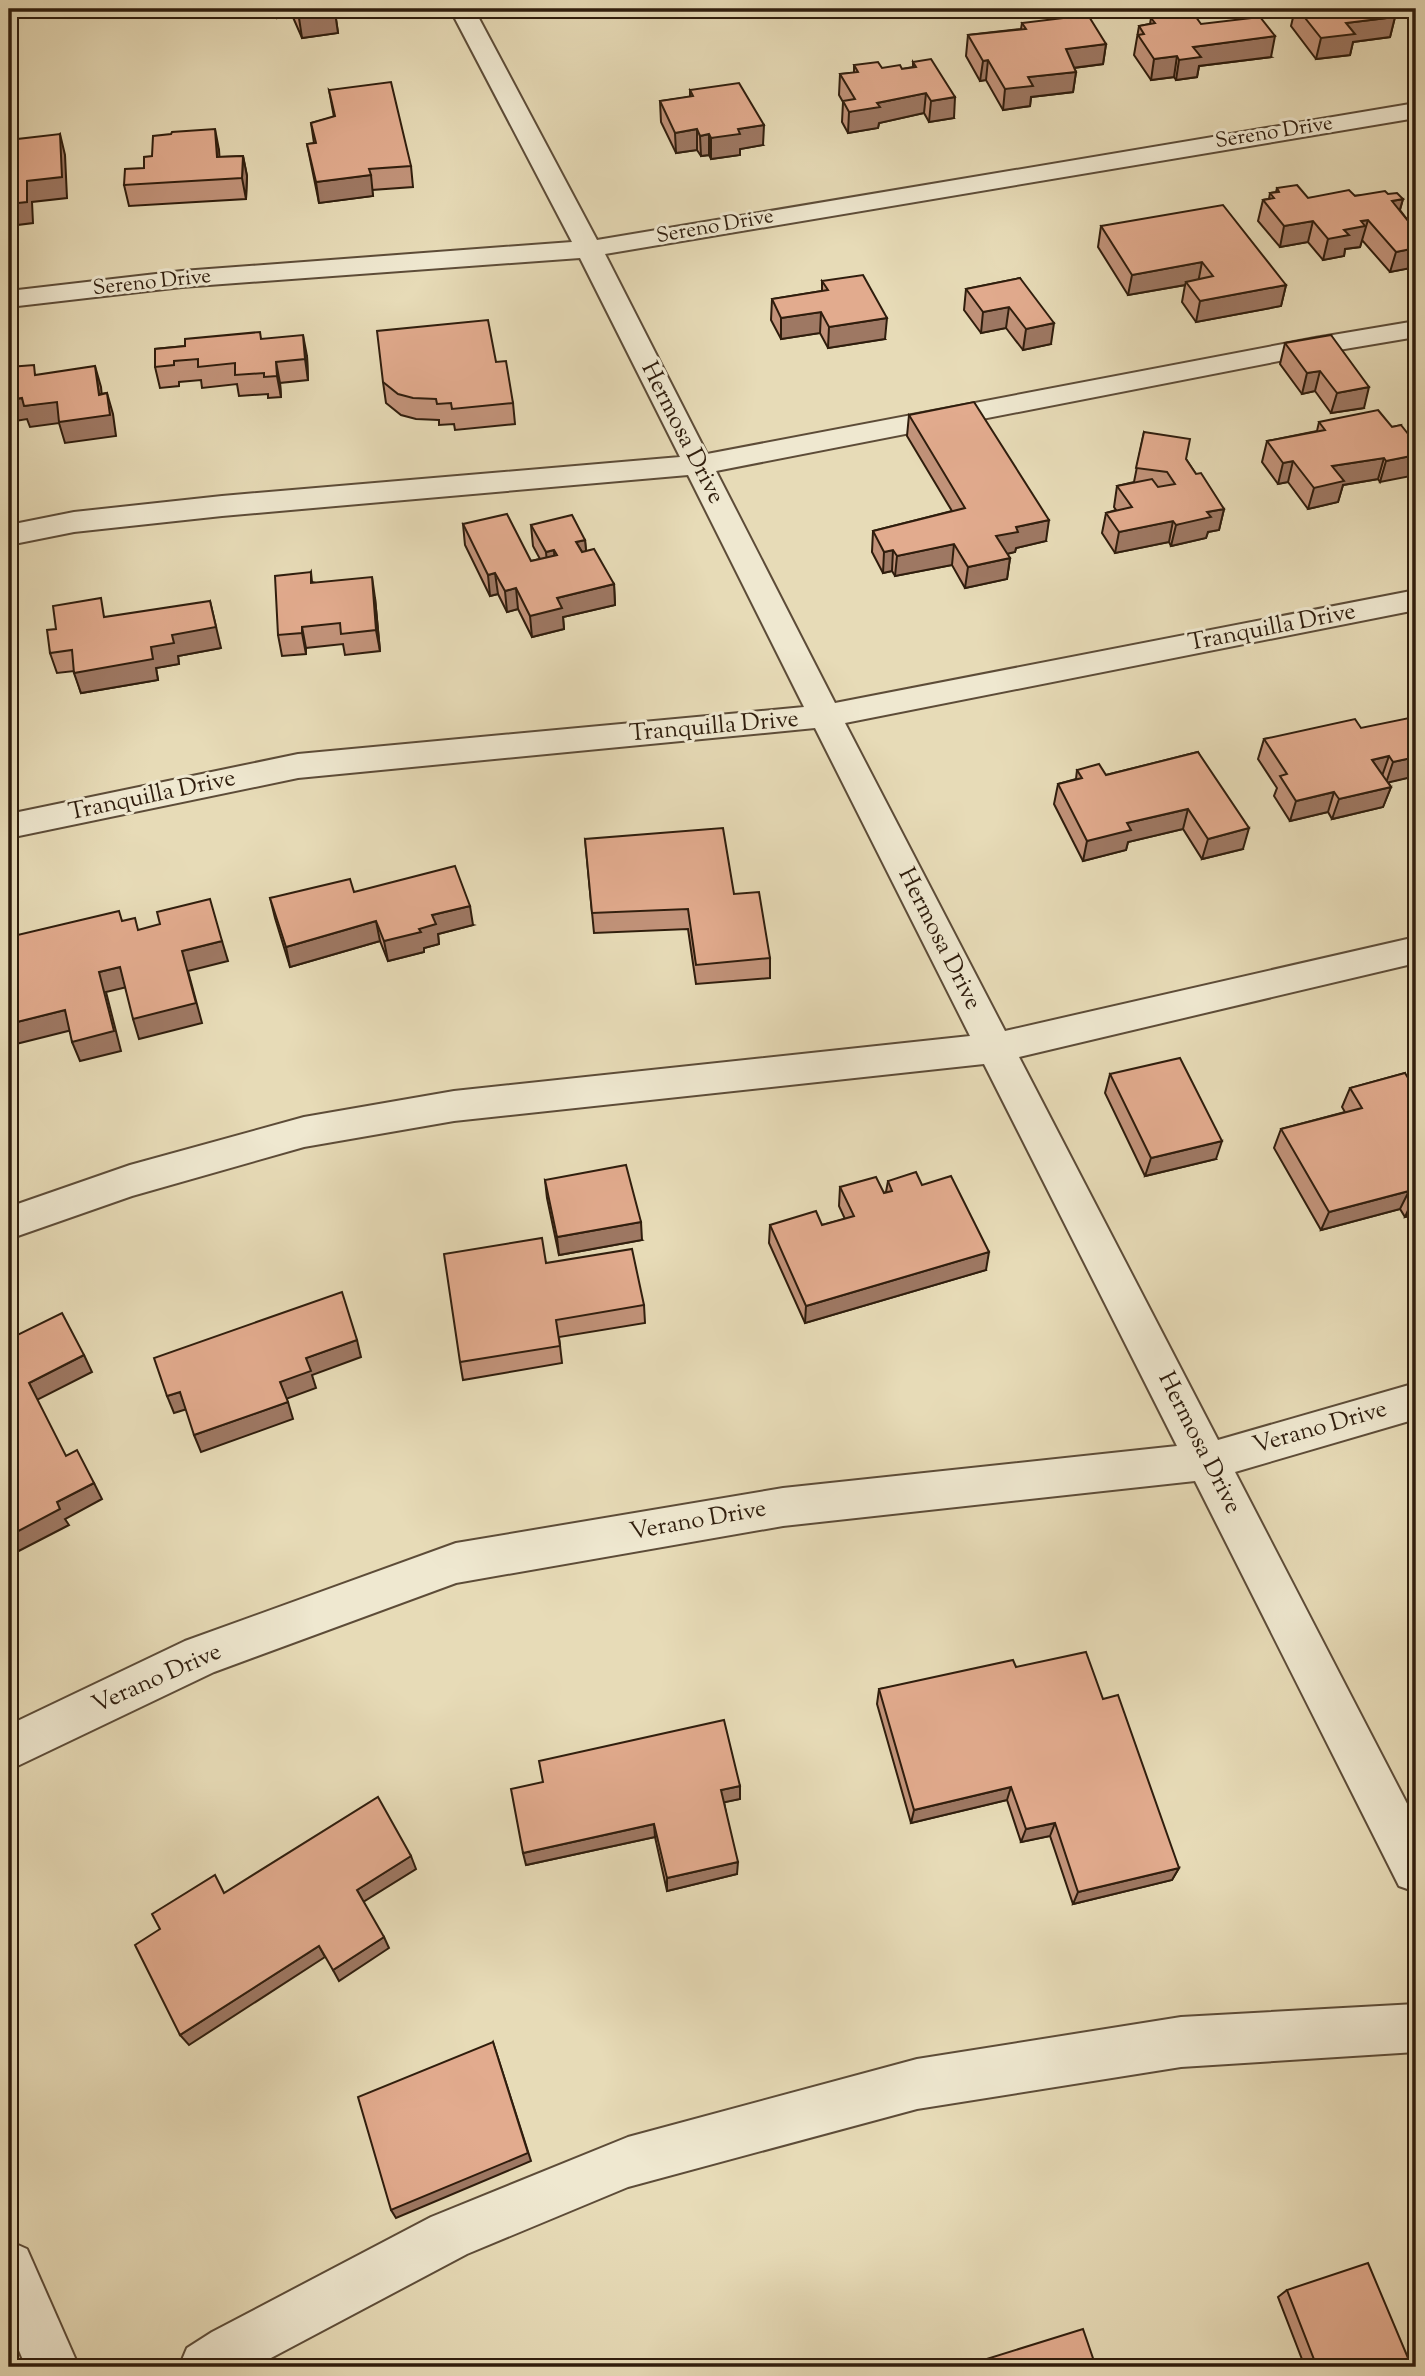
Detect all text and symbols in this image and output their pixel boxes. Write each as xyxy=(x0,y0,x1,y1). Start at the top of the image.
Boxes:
street label: Sereno Drive xyxy=(1213,109,1335,157)
street label: Sereno Drive xyxy=(654,202,776,252)
street label: Sereno Drive xyxy=(91,262,213,304)
street label: Hermosa Drive xyxy=(632,356,732,510)
street label: Tranquilla Drive xyxy=(1185,595,1359,661)
street label: Tranquilla Drive xyxy=(628,703,800,751)
street label: Tranquilla Drive xyxy=(65,762,239,830)
street label: Hermosa Drive xyxy=(889,862,989,1016)
street label: Hermosa Drive xyxy=(1149,1366,1249,1520)
street label: Verano Drive xyxy=(1249,1393,1391,1463)
street label: Verano Drive xyxy=(627,1492,769,1550)
street label: Verano Drive xyxy=(87,1635,227,1723)

